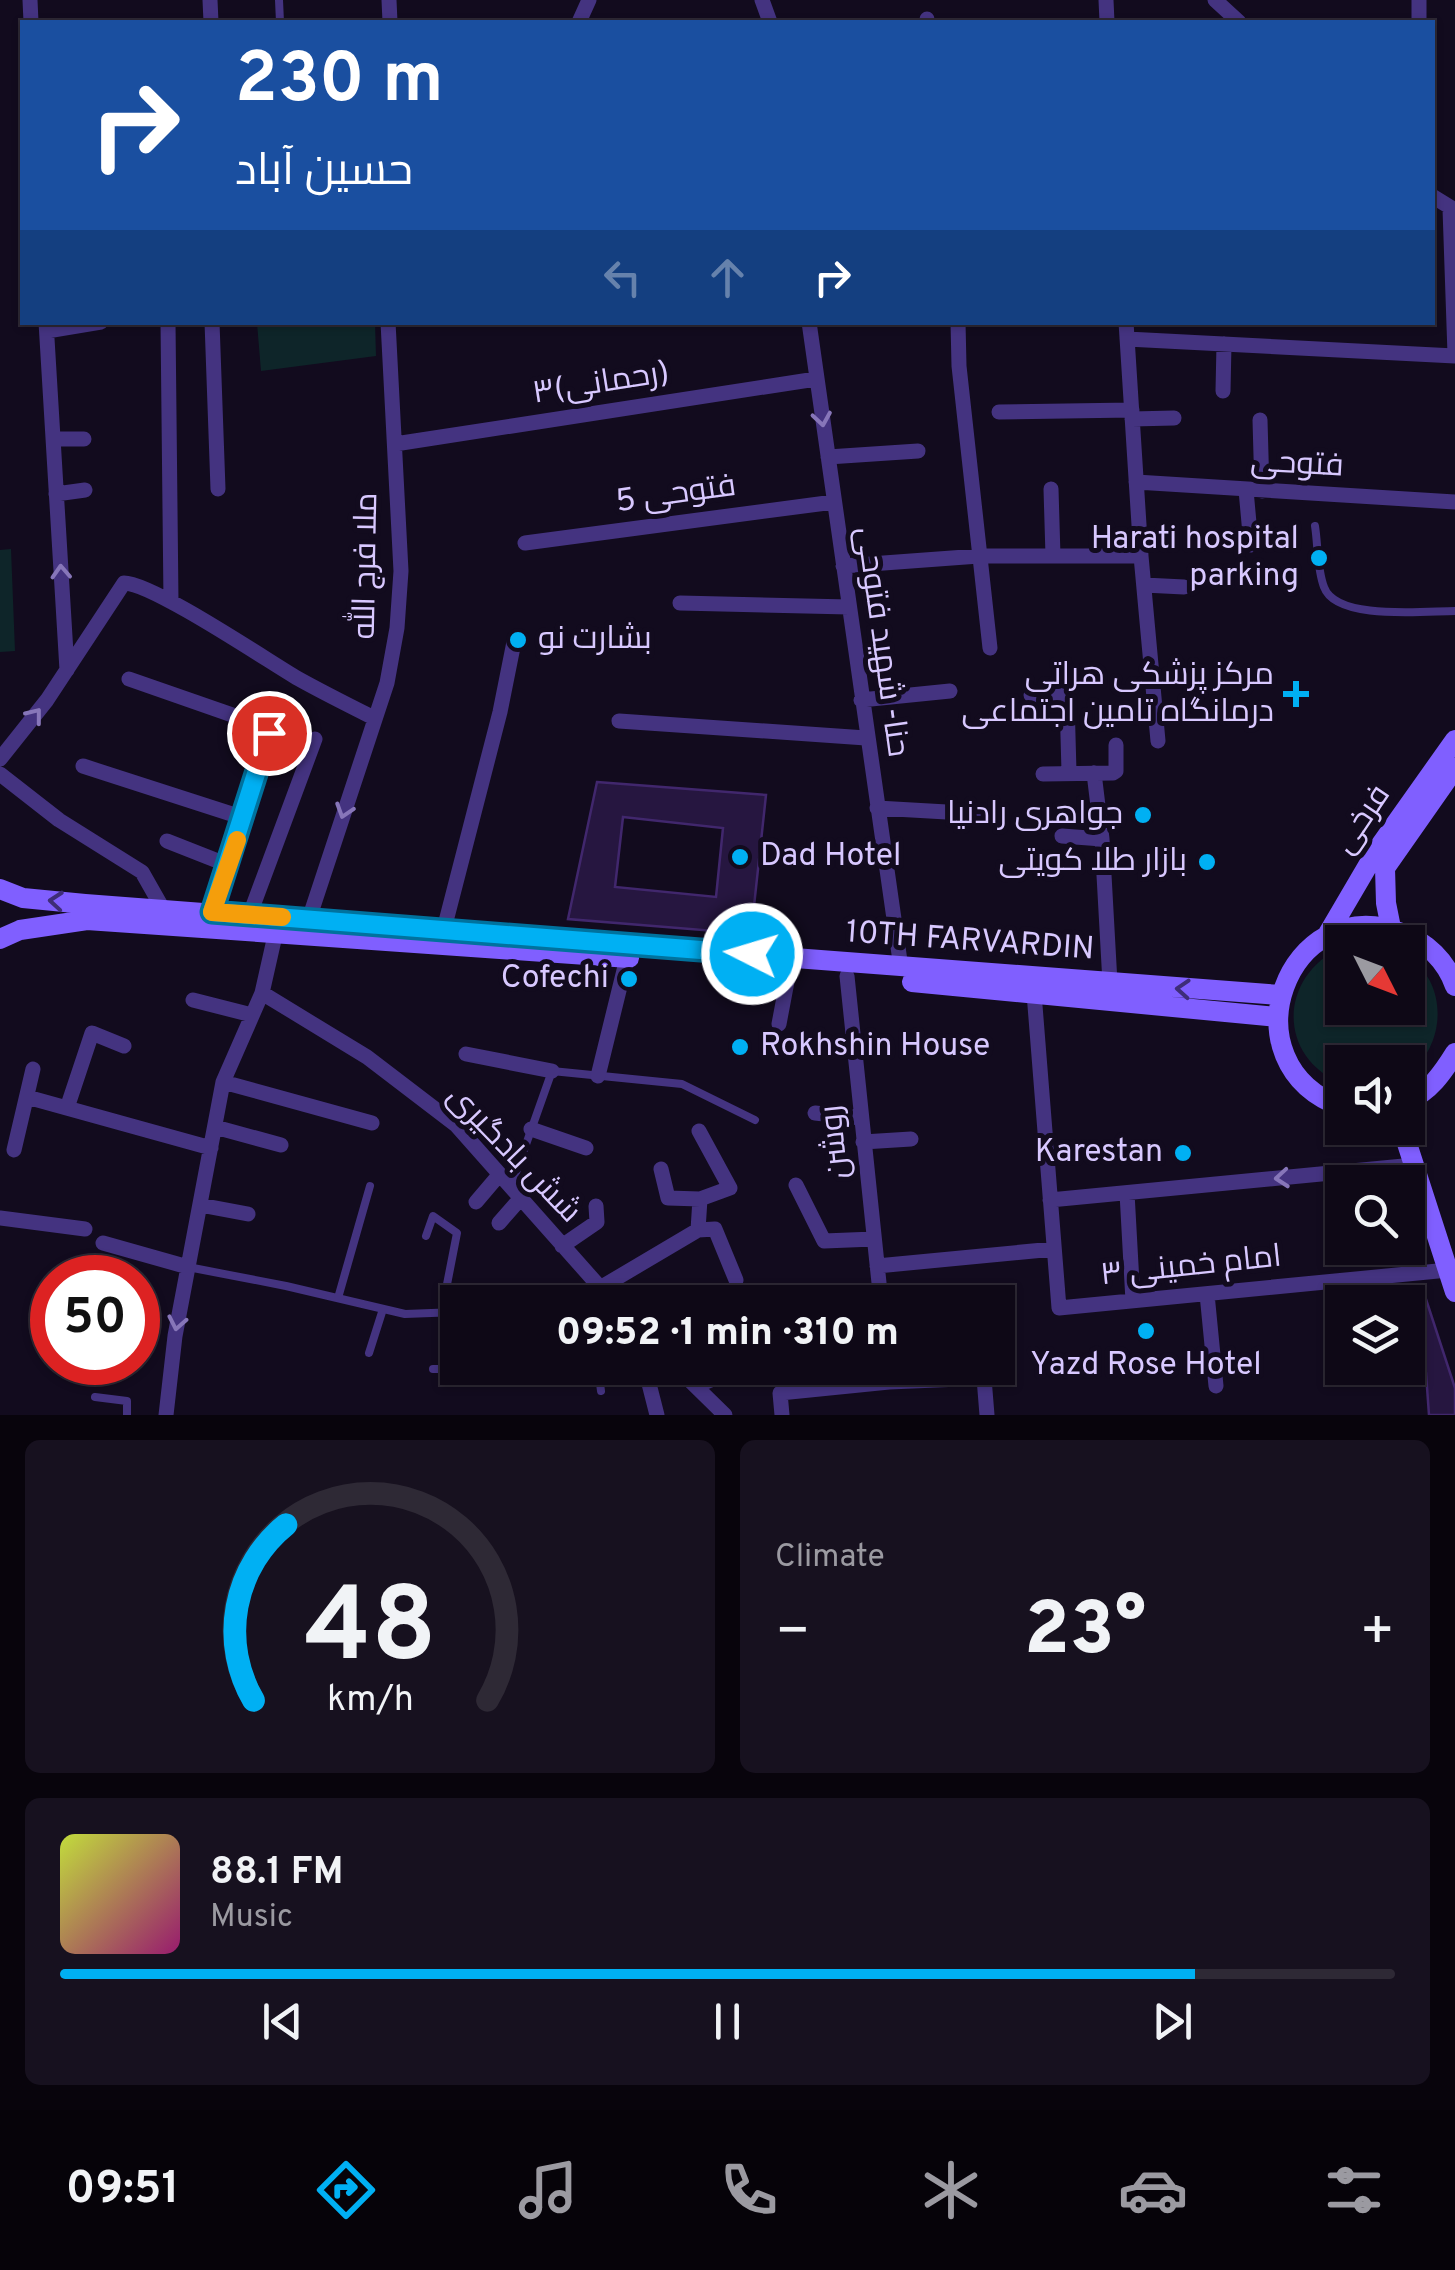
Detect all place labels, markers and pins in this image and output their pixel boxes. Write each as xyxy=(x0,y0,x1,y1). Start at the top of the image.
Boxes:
place label: Harati hospital parking xyxy=(1091,520,1299,597)
marker: Harati hospital parking xyxy=(1308,547,1330,569)
place label: بشارت نو xyxy=(538,620,652,660)
marker: بشارت نو xyxy=(507,629,529,651)
place label: مرکز پزشکی هراتی درمانگاه تامین اجتماعی xyxy=(961,656,1274,733)
marker: مرکز پزشکی هراتی درمانگاه تامین اجتماعی xyxy=(1283,681,1309,707)
pin xyxy=(227,691,312,776)
place label: جواهری رادنیا xyxy=(947,795,1123,835)
marker: جواهری رادنیا xyxy=(1132,804,1154,826)
place label: Dad Hotel xyxy=(760,837,901,877)
place label: بازار طلا کویتی xyxy=(999,842,1187,882)
marker: Dad Hotel xyxy=(729,846,751,868)
marker: بازار طلا کویتی xyxy=(1196,851,1218,873)
place label: Cofechi xyxy=(501,959,609,999)
marker: Cofechi xyxy=(618,968,640,990)
place label: Rokhshin House xyxy=(760,1027,990,1067)
marker: Rokhshin House xyxy=(729,1036,751,1058)
place label: Karestan xyxy=(1035,1133,1163,1173)
marker: Karestan xyxy=(1172,1142,1194,1164)
marker: Yazd Rose Hotel xyxy=(1135,1320,1157,1342)
place label: Yazd Rose Hotel xyxy=(1030,1346,1262,1386)

